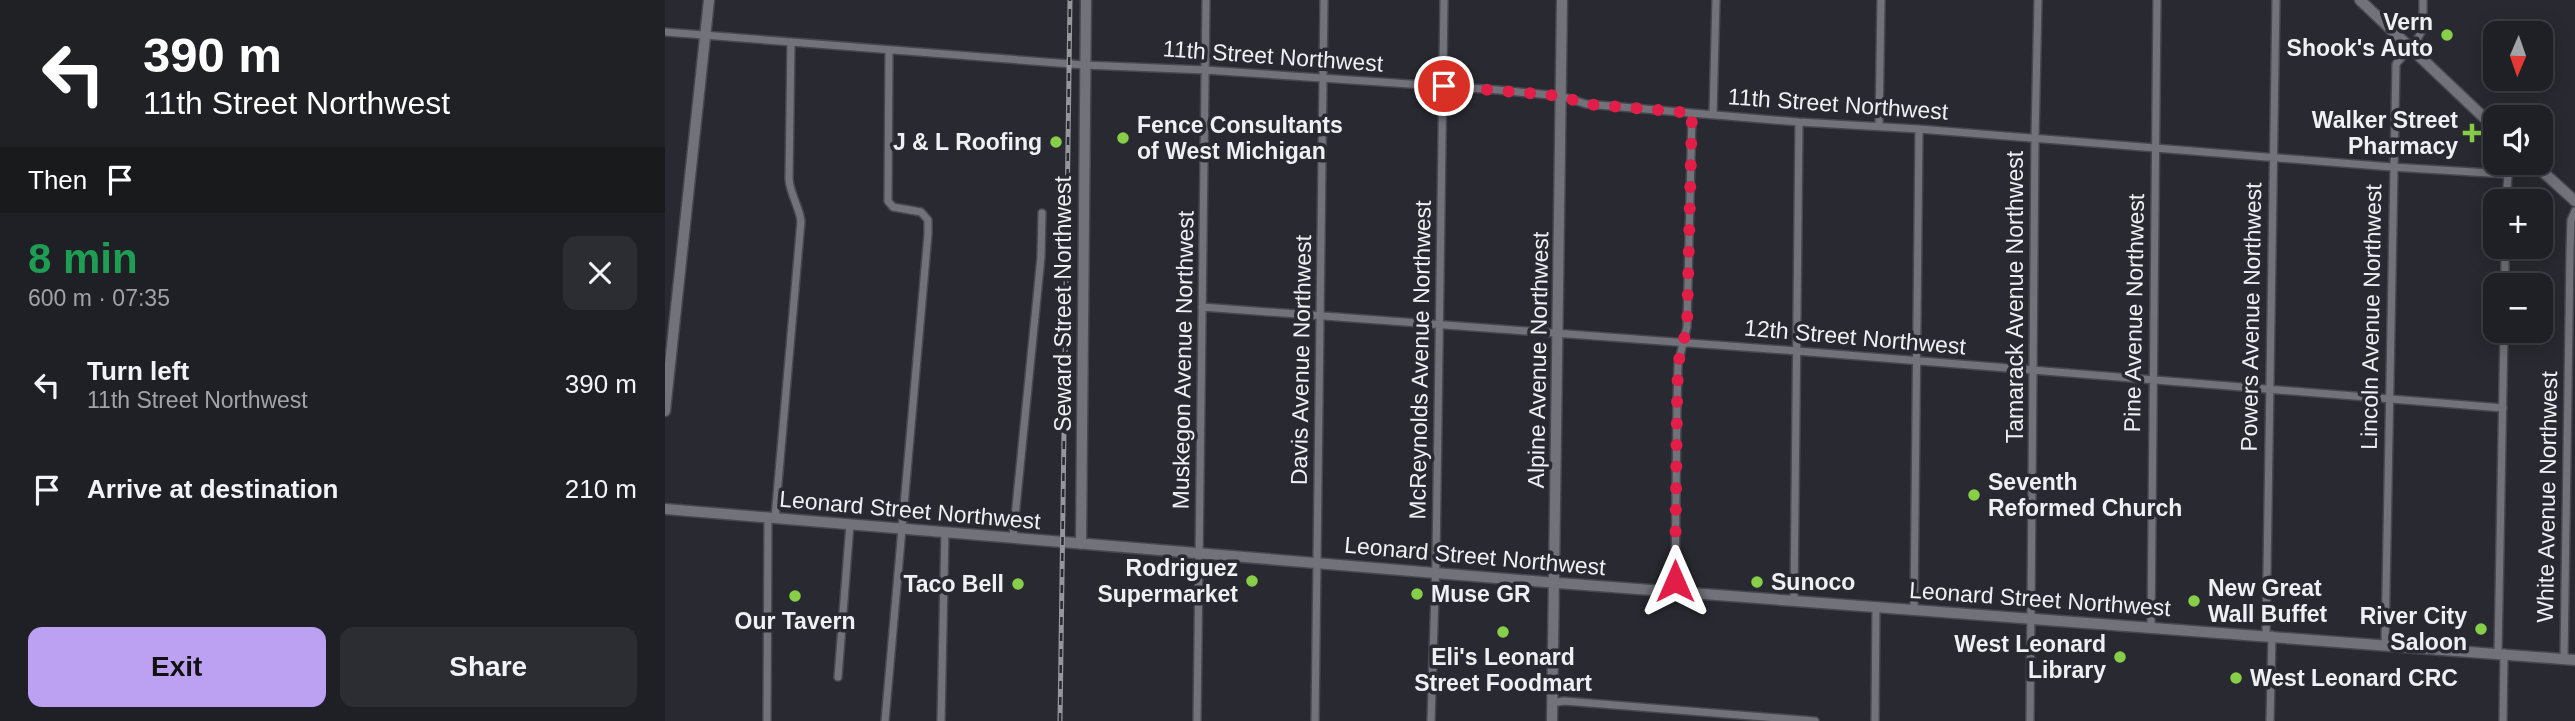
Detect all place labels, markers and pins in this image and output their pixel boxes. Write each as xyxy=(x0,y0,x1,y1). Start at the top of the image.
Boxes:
place label: Vern Shook's Auto xyxy=(2287,9,2433,61)
marker: Vern Shook's Auto xyxy=(2439,27,2455,43)
pin xyxy=(1414,56,1474,116)
place label: Walker Street Pharmacy xyxy=(2312,107,2458,159)
place label: Fence Consultants of West Michigan xyxy=(1137,112,1343,164)
marker: Walker Street Pharmacy xyxy=(2464,125,2480,141)
place label: J & L Roofing xyxy=(893,129,1042,155)
marker: Fence Consultants of West Michigan xyxy=(1115,130,1131,146)
marker: J & L Roofing xyxy=(1048,134,1064,150)
place label: Seventh Reformed Church xyxy=(1988,469,2182,521)
marker: Seventh Reformed Church xyxy=(1966,487,1982,503)
place label: Rodriguez Supermarket xyxy=(1097,555,1238,607)
place label: Sunoco xyxy=(1771,569,1855,595)
place label: Taco Bell xyxy=(903,571,1004,597)
marker: Rodriguez Supermarket xyxy=(1244,573,1260,589)
marker: Sunoco xyxy=(1749,574,1765,590)
place label: New Great Wall Buffet xyxy=(2208,575,2328,627)
marker: Taco Bell xyxy=(1010,576,1026,592)
place label: Muse GR xyxy=(1431,581,1531,607)
marker: Muse GR xyxy=(1409,586,1425,602)
marker: Our Tavern xyxy=(787,588,803,604)
marker: New Great Wall Buffet xyxy=(2186,593,2202,609)
place label: River City Saloon xyxy=(2360,603,2467,655)
place label: Our Tavern xyxy=(735,608,856,634)
marker: River City Saloon xyxy=(2473,621,2489,637)
marker: Eli's Leonard Street Foodmart xyxy=(1495,624,1511,640)
place label: West Leonard Library xyxy=(1954,631,2106,683)
place label: Eli's Leonard Street Foodmart xyxy=(1414,644,1592,696)
marker: West Leonard Library xyxy=(2112,649,2128,665)
place label: West Leonard CRC xyxy=(2250,665,2458,691)
marker: West Leonard CRC xyxy=(2228,670,2244,686)

